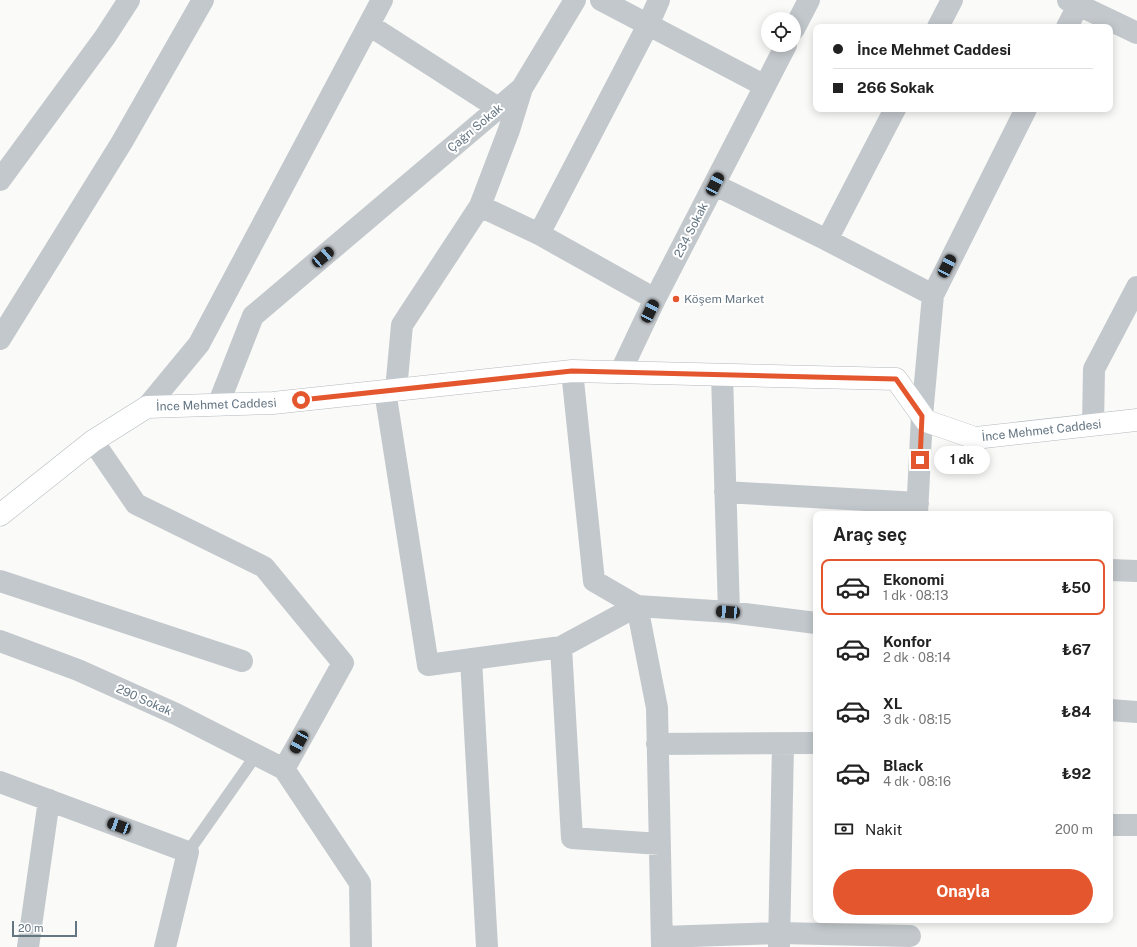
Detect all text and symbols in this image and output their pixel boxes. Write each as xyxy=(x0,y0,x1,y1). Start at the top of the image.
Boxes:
map controls xyxy=(761,12,801,52)
button: locate xyxy=(761,12,801,52)
text: İnce Mehmet Caddesi xyxy=(857,41,1011,58)
text: 266 Sokak xyxy=(857,79,934,96)
street label: Çağrı Sokak xyxy=(445,101,506,155)
car xyxy=(704,171,726,197)
street label: 234 Sokak xyxy=(671,200,711,260)
car xyxy=(310,245,336,269)
car xyxy=(936,253,958,279)
place label: Köşem Market xyxy=(684,292,765,306)
marker: Köşem Market xyxy=(671,294,681,304)
car xyxy=(639,298,661,324)
route start xyxy=(292,391,310,409)
street label: İnce Mehmet Caddesi xyxy=(156,396,277,414)
street label: İnce Mehmet Caddesi xyxy=(981,417,1102,444)
callout: 1 dk xyxy=(934,446,990,474)
route end xyxy=(911,451,929,469)
text: 1 dk xyxy=(950,452,974,467)
text: Araç seç xyxy=(833,524,907,545)
icon: car xyxy=(835,569,871,605)
text: Ekonomi xyxy=(883,571,944,588)
text: ₺50 xyxy=(1061,579,1091,596)
text: 1 dk · 08:13 xyxy=(883,588,948,603)
car xyxy=(716,605,740,619)
icon: car xyxy=(835,631,871,667)
text: Konfor xyxy=(883,633,931,650)
text: ₺67 xyxy=(1062,641,1091,658)
text: 2 dk · 08:14 xyxy=(883,650,951,665)
street label: 290 Sokak xyxy=(114,681,174,719)
icon: car xyxy=(835,693,871,729)
text: XL xyxy=(883,695,902,712)
text: ₺84 xyxy=(1061,703,1091,720)
text: 3 dk · 08:15 xyxy=(883,712,951,727)
car xyxy=(288,729,310,755)
icon: car xyxy=(835,755,871,791)
text: Black xyxy=(883,757,923,774)
text: ₺92 xyxy=(1062,765,1091,782)
text: 4 dk · 08:16 xyxy=(883,774,951,789)
car xyxy=(106,816,132,836)
icon: cash xyxy=(833,818,855,840)
text: Nakit xyxy=(865,821,902,838)
text: 200 m xyxy=(1055,822,1093,837)
button: Onayla xyxy=(833,869,1093,915)
scale bar xyxy=(12,919,77,938)
text: 20 m xyxy=(18,922,43,934)

